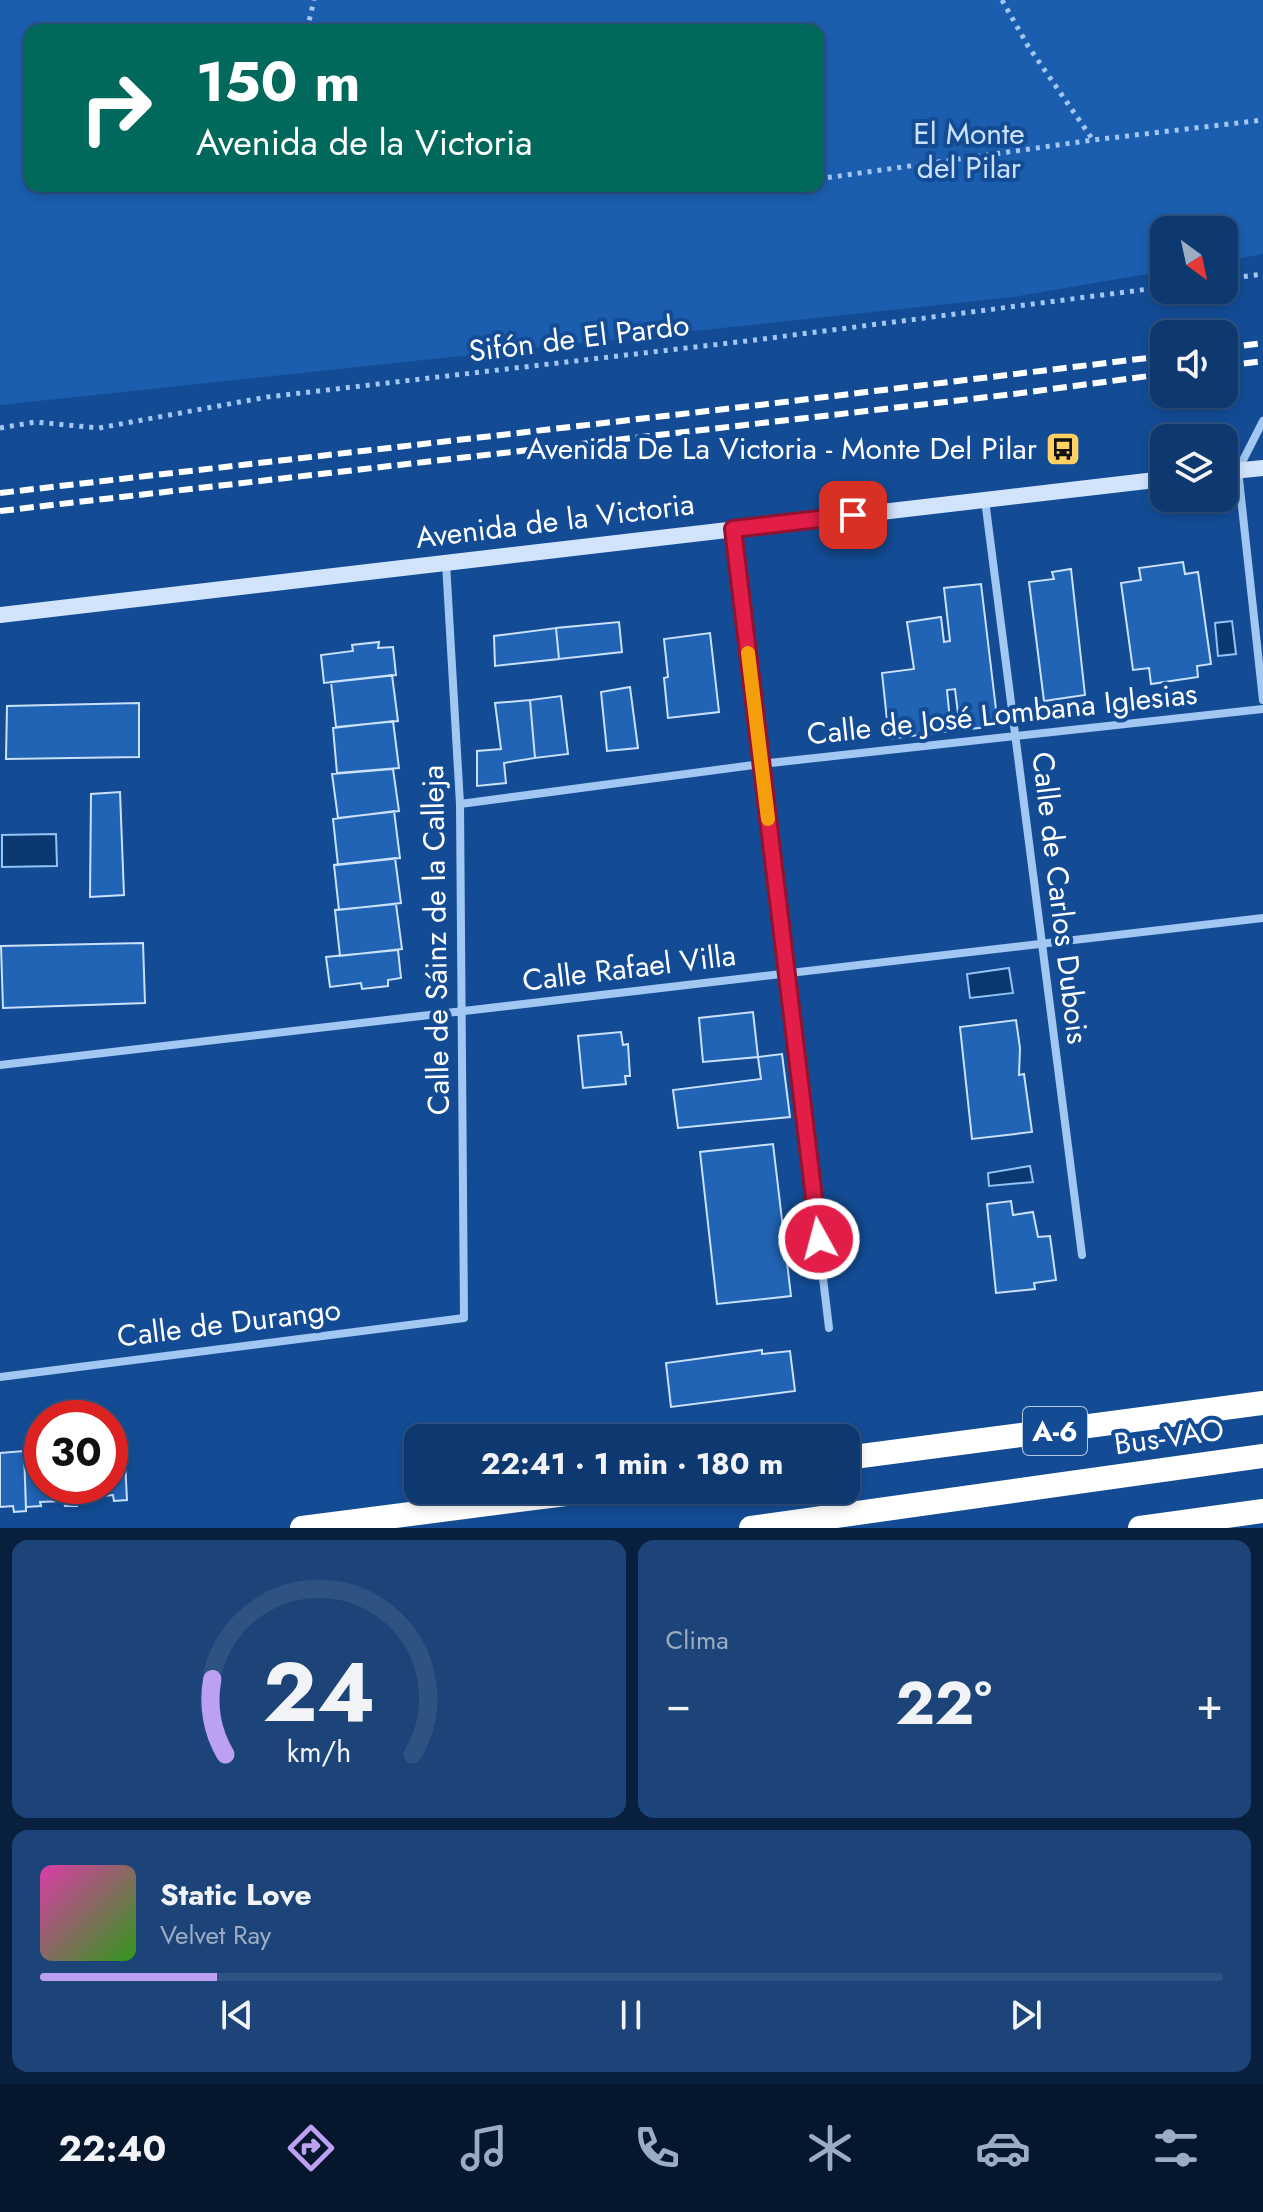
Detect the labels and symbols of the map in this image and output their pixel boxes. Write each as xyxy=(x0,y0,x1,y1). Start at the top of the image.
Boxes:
park label: El Monte del Pilar xyxy=(913,112,1025,189)
north arrow xyxy=(1150,216,1238,304)
street label: Sifón de El Pardo xyxy=(466,303,692,372)
place label: Avenida De La Victoria - Monte Del Pilar xyxy=(527,427,1038,470)
bus stop icon: Avenida De La Victoria - Monte Del Pilar xyxy=(1044,430,1082,468)
pin xyxy=(819,481,887,549)
street label: Avenida de la Victoria xyxy=(413,482,697,559)
street label: Calle de José Lombana Iglesias xyxy=(805,672,1199,755)
street label: Calle de Carlos Dubois xyxy=(1021,749,1100,1046)
street label: Calle de Sáinz de la Calleja xyxy=(411,765,460,1115)
street label: Calle Rafael Villa xyxy=(520,933,738,1002)
position arrow xyxy=(777,1197,861,1281)
street label: Calle de Durango xyxy=(115,1287,343,1358)
speed limit sign: 30 xyxy=(24,1400,128,1504)
road number: A-6 xyxy=(1023,1407,1087,1455)
street label: Bus-VAO xyxy=(1111,1408,1227,1465)

